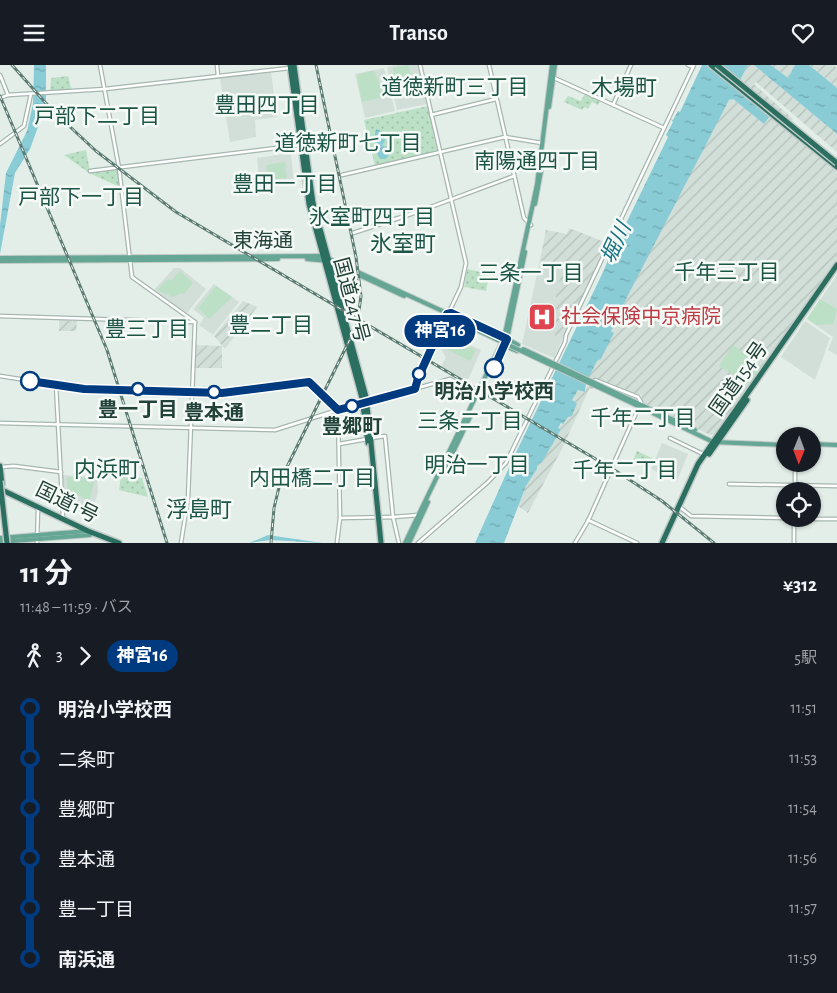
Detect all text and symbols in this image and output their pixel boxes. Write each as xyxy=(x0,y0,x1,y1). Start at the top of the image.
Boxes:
icon: menu xyxy=(20,19,48,47)
icon: heart xyxy=(789,19,817,47)
text: Transo xyxy=(389,22,448,44)
district label: 道徳新町三丁目 xyxy=(382,76,529,98)
district label: 木場町 xyxy=(591,76,657,99)
district label: 豊田四丁目 xyxy=(215,94,320,116)
district label: 戸部下二丁目 xyxy=(34,105,160,127)
district label: 道徳新町七丁目 xyxy=(275,132,422,154)
district label: 南陽通四丁目 xyxy=(474,150,600,172)
district label: 豊田一丁目 xyxy=(233,173,338,195)
district label: 戸部下一丁目 xyxy=(18,186,144,208)
district label: 氷室町四丁目 xyxy=(309,206,435,228)
water label: 堀川 xyxy=(597,217,635,266)
street label: 東海通 xyxy=(233,230,293,251)
district label: 氷室町 xyxy=(370,232,436,255)
street label: 国道247号 xyxy=(330,255,373,345)
district label: 千年三丁目 xyxy=(675,261,780,283)
district label: 三条一丁目 xyxy=(479,262,584,284)
hospital icon: 社会保険中京病院 xyxy=(527,302,557,332)
place label: 社会保険中京病院 xyxy=(561,305,721,327)
district label: 豊二丁目 xyxy=(229,314,313,336)
line badge: 神宮16 xyxy=(405,315,475,347)
district label: 豊三丁目 xyxy=(105,318,189,340)
text: 神宮16 xyxy=(414,322,466,340)
street label: 国道154号 xyxy=(706,338,772,419)
marker: 明治小学校西 xyxy=(484,358,504,378)
unlabelled marker xyxy=(412,367,426,381)
unlabelled marker xyxy=(20,371,40,391)
place label: 明治小学校西 xyxy=(434,380,554,402)
marker: 豊一丁目 xyxy=(131,382,145,396)
marker: 豊本通 xyxy=(207,385,221,399)
place label: 豊一丁目 xyxy=(98,399,178,420)
marker: 豊郷町 xyxy=(345,399,359,413)
place label: 豊本通 xyxy=(184,402,244,423)
district label: 千年二丁目 xyxy=(591,407,696,429)
district label: 三条二丁目 xyxy=(418,410,523,432)
place label: 豊郷町 xyxy=(322,416,382,437)
north arrow xyxy=(776,427,821,473)
map controls xyxy=(776,427,821,527)
district label: 明治一丁目 xyxy=(425,454,530,476)
district label: 内浜町 xyxy=(74,458,140,481)
district label: 千年二丁目 xyxy=(573,459,678,481)
district label: 内田橋二丁目 xyxy=(249,467,375,489)
street label: 国道1号 xyxy=(33,478,102,527)
button: locate xyxy=(776,482,821,527)
district label: 浮島町 xyxy=(166,498,232,521)
text: 11 分 xyxy=(20,560,72,588)
text: ¥312 xyxy=(783,576,817,595)
text: 11:48 – 11:59 · バス xyxy=(20,599,133,615)
icon: walk xyxy=(20,642,48,670)
icon: forward xyxy=(71,642,99,670)
text: 3 xyxy=(56,647,63,663)
text: 神宮16 xyxy=(117,647,168,665)
text: 5駅 xyxy=(794,650,817,666)
text: 11:51 xyxy=(790,700,817,716)
text: 明治小学校西 xyxy=(58,701,172,720)
text: 11:53 xyxy=(789,750,817,766)
text: 二条町 xyxy=(58,751,115,770)
text: 11:54 xyxy=(788,800,817,816)
text: 豊郷町 xyxy=(58,801,115,820)
text: 11:56 xyxy=(788,850,817,866)
text: 豊本通 xyxy=(58,851,115,870)
text: 11:57 xyxy=(789,900,817,916)
text: 豊一丁目 xyxy=(58,901,134,920)
text: 11:59 xyxy=(788,950,817,966)
text: 南浜通 xyxy=(58,951,115,970)

